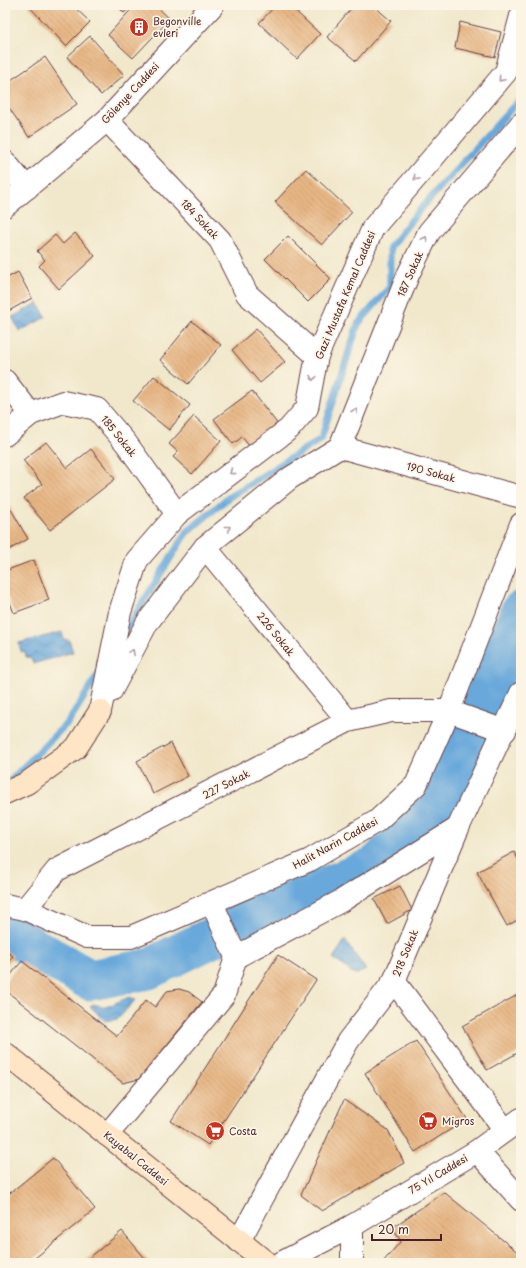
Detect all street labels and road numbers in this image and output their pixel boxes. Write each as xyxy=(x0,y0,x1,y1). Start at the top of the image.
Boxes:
street label: Gölenye Caddesi xyxy=(97,59,163,127)
street label: 184 Sokak xyxy=(178,195,223,242)
street label: Gazi Mustafa Kemal Caddesi xyxy=(311,228,379,361)
street label: 187 Sokak xyxy=(393,248,426,299)
street label: 185 Sokak xyxy=(98,412,141,460)
street label: 190 Sokak xyxy=(405,458,458,485)
street label: 226 Sokak xyxy=(254,608,299,659)
street label: 227 Sokak xyxy=(200,765,252,802)
street label: Halit Narin Caddesi xyxy=(289,813,380,872)
street label: 218 Sokak xyxy=(388,927,421,979)
street label: Kayabal Caddesi xyxy=(100,1127,172,1189)
street label: 75 Yıl Caddesi xyxy=(405,1150,470,1197)

